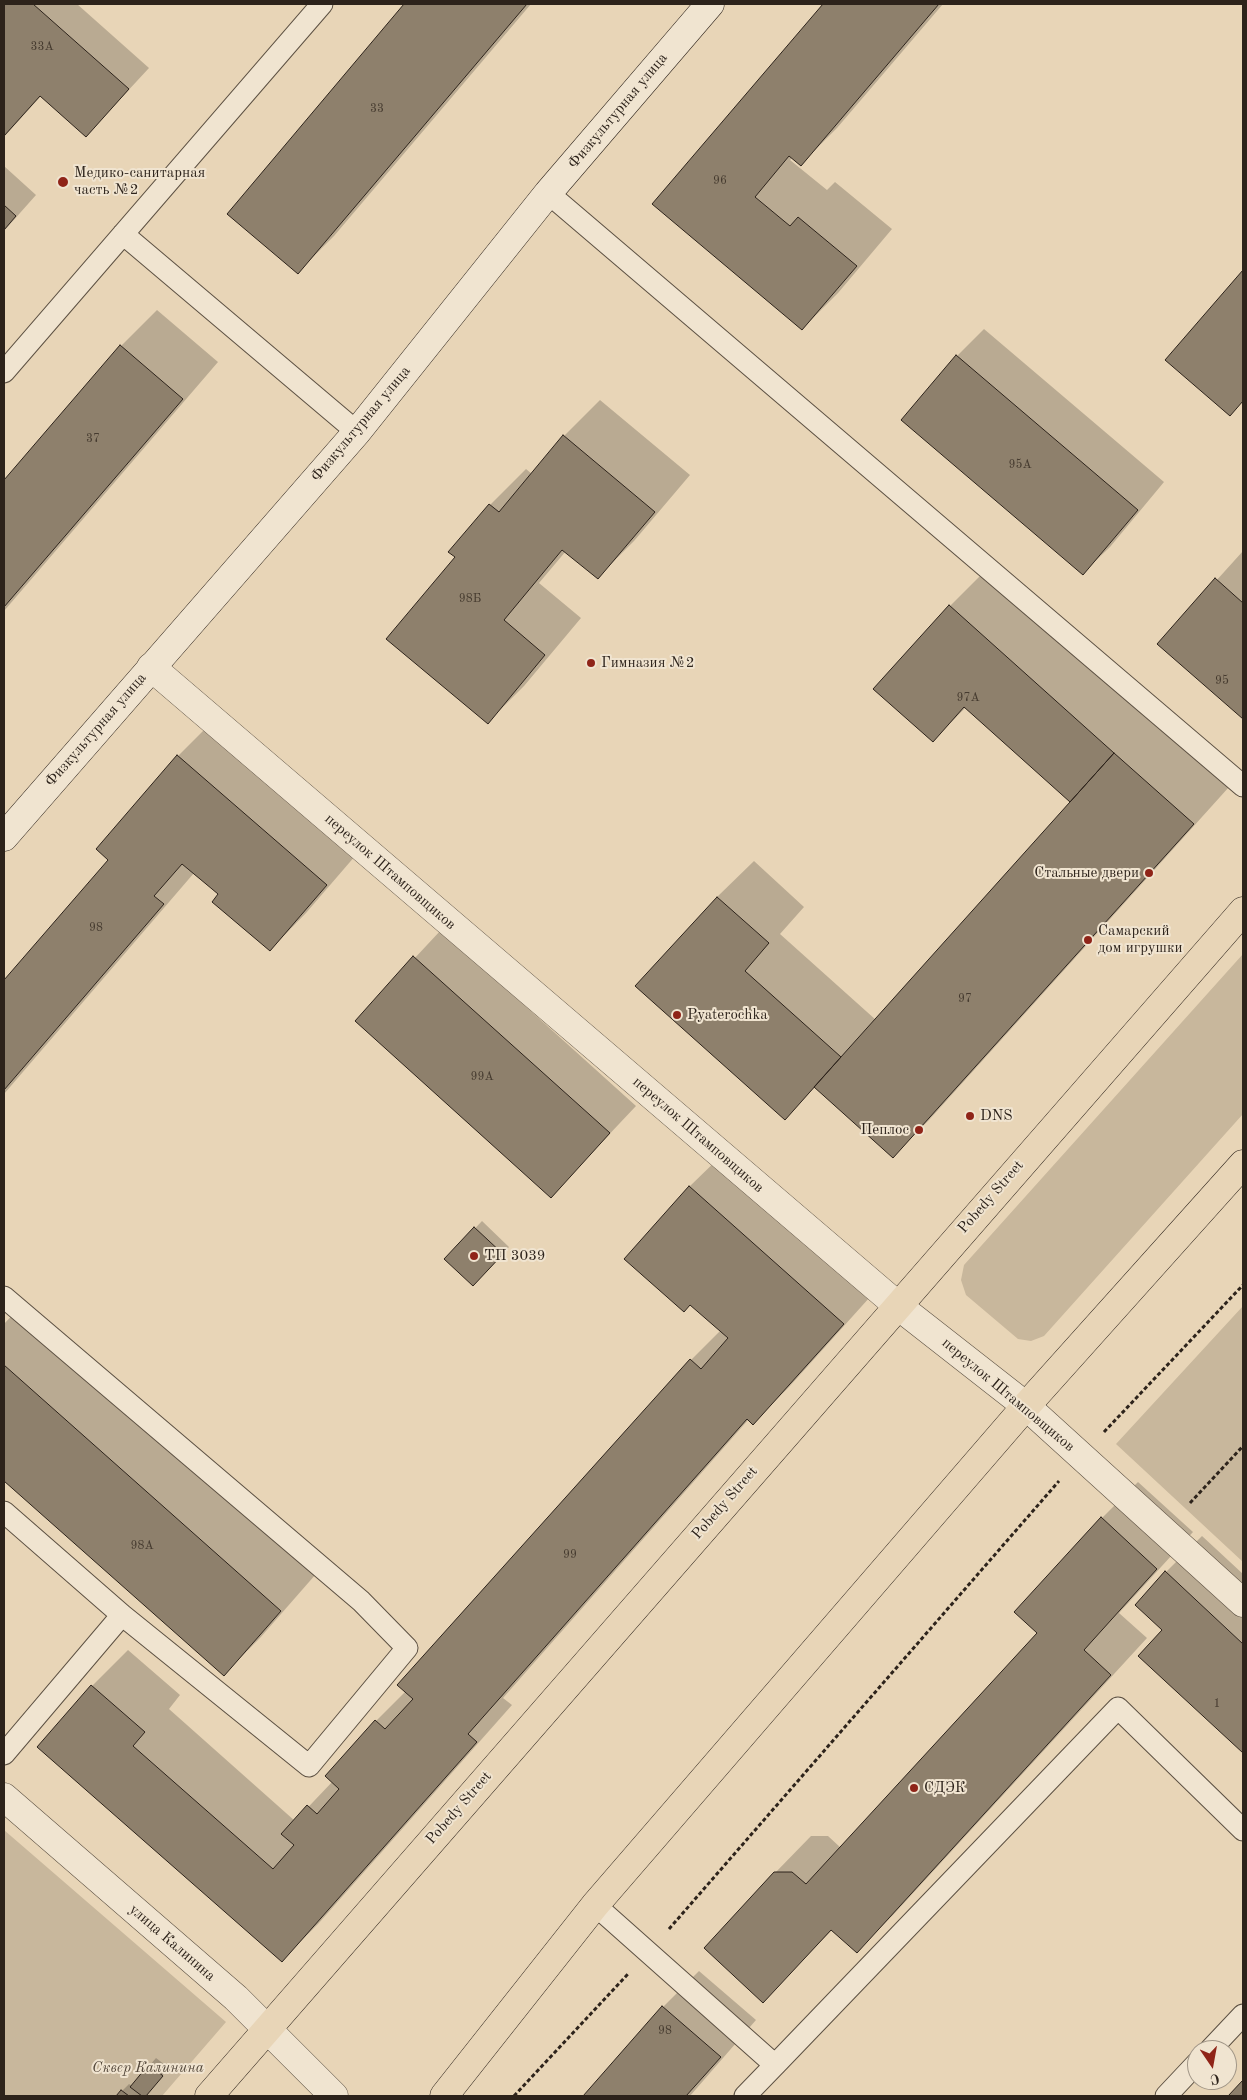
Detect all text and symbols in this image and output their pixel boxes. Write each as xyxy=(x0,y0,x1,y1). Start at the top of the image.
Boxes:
house number: 33А xyxy=(30,40,54,54)
street label: Физкультурная улица xyxy=(564,50,672,172)
house number: 33 xyxy=(370,102,384,116)
place label: Медико-санитарная часть №2 xyxy=(74,164,205,199)
house number: 96 xyxy=(713,174,727,188)
marker: Медико-санитарная часть №2 xyxy=(56,175,70,189)
street label: Физкультурная улица xyxy=(307,363,415,485)
house number: 37 xyxy=(86,432,100,446)
house number: 95А xyxy=(1008,458,1032,472)
house number: 98Б xyxy=(459,592,481,606)
place label: Гимназия №2 xyxy=(601,654,694,672)
marker: Гимназия №2 xyxy=(585,657,597,669)
street label: Физкультурная улица xyxy=(42,669,150,791)
house number: 95 xyxy=(1215,674,1229,688)
house number: 97А xyxy=(956,691,980,705)
street label: переулок Штамповщиков xyxy=(321,810,459,934)
place label: Стальные двери xyxy=(1034,864,1139,882)
marker: Стальные двери xyxy=(1143,867,1155,879)
house number: 98 xyxy=(89,921,103,935)
place label: Самарский дом игрушки xyxy=(1098,922,1183,957)
marker: Самарский дом игрушки xyxy=(1082,934,1094,946)
house number: 97 xyxy=(958,992,972,1006)
place label: Pyaterochka xyxy=(687,1006,768,1024)
marker: Pyaterochka xyxy=(671,1009,683,1021)
house number: 99А xyxy=(470,1070,494,1084)
street label: переулок Штамповщиков xyxy=(629,1073,767,1197)
place label: DNS xyxy=(980,1107,1013,1125)
marker: DNS xyxy=(964,1110,976,1122)
place label: Пеплос xyxy=(861,1121,909,1139)
marker: Пеплос xyxy=(913,1124,925,1136)
street label: Pobedy Street xyxy=(954,1157,1028,1237)
place label: ТП 3039 xyxy=(484,1247,546,1265)
marker: ТП 3039 xyxy=(468,1250,480,1262)
street label: переулок Штамповщиков xyxy=(938,1334,1078,1456)
street label: Pobedy Street xyxy=(688,1463,762,1543)
house number: 98А xyxy=(130,1539,154,1553)
house number: 99 xyxy=(563,1548,577,1562)
house number: 1 xyxy=(1214,1697,1220,1711)
street label: Pobedy Street xyxy=(422,1768,496,1848)
place label: СДЭК xyxy=(924,1779,966,1797)
marker: СДЭК xyxy=(908,1782,920,1794)
street label: улица Калинина xyxy=(125,1901,219,1985)
house number: 98 xyxy=(658,2024,672,2038)
north arrow xyxy=(1187,2040,1237,2090)
park label: Сквер Калинина xyxy=(92,2059,204,2077)
text: С xyxy=(1209,2071,1221,2087)

